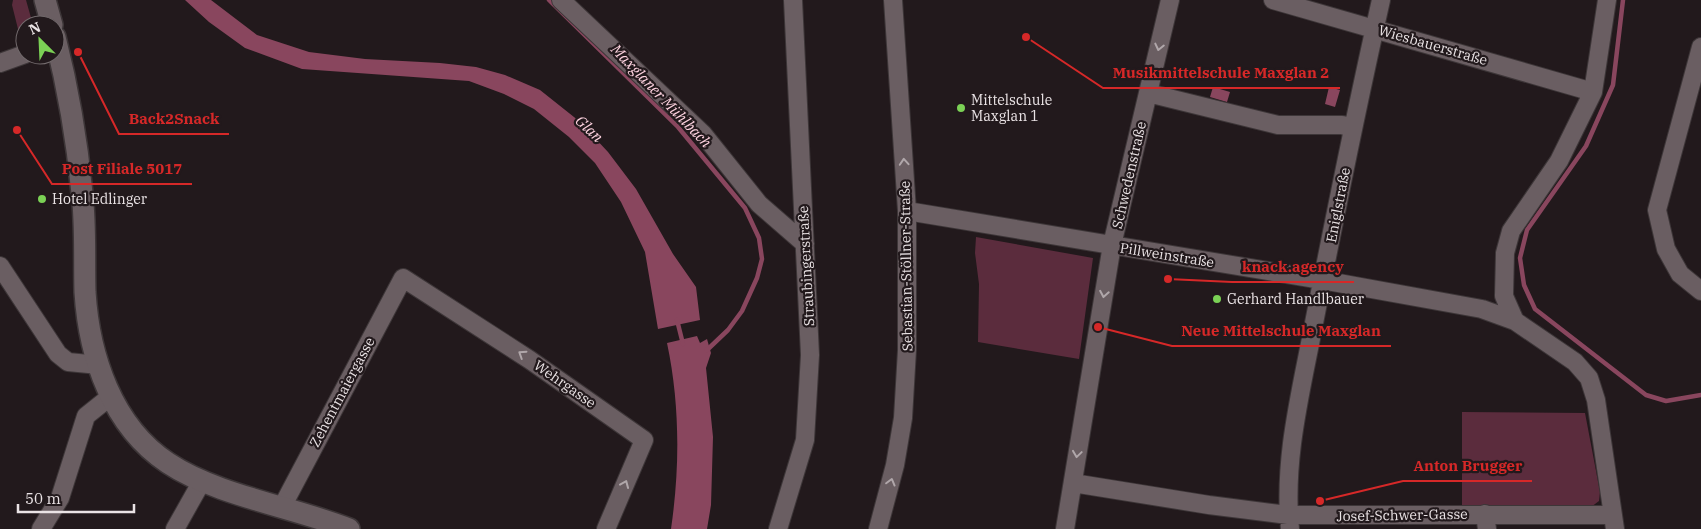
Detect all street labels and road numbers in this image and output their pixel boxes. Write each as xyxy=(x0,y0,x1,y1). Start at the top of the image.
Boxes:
street label: Wiesbauerstraße xyxy=(1376,21,1490,69)
street label: Schwedenstraße xyxy=(1108,120,1150,230)
street label: Eniglstraße xyxy=(1322,166,1354,244)
street label: Sebastian-Stöllner-Straße xyxy=(896,181,916,351)
street label: Straubingerstraße xyxy=(794,205,818,327)
street label: Pillweinstraße xyxy=(1119,239,1215,271)
street label: Zehentmaiergasse xyxy=(305,334,379,450)
street label: Wehrgasse xyxy=(530,356,600,412)
street label: Josef-Schwer-Gasse xyxy=(1336,505,1468,525)

